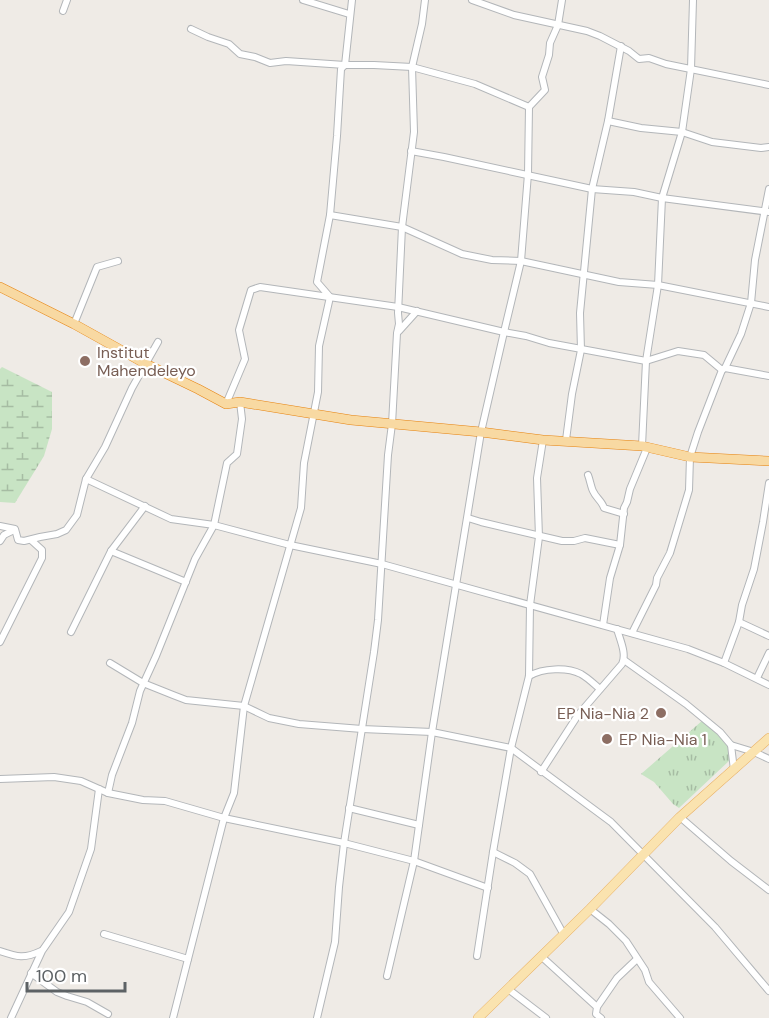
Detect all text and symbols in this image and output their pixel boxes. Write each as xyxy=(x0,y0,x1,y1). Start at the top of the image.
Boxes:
place label: Institut Mahendeleyo xyxy=(97,342,196,381)
marker: Institut Mahendeleyo xyxy=(78,354,92,368)
place label: EP Nia-Nia 2 xyxy=(557,703,649,724)
marker: EP Nia-Nia 2 xyxy=(654,706,668,720)
place label: EP Nia-Nia 1 xyxy=(619,729,707,750)
marker: EP Nia-Nia 1 xyxy=(600,732,614,746)
scale bar xyxy=(27,955,124,993)
text: 100 m xyxy=(36,964,87,988)

